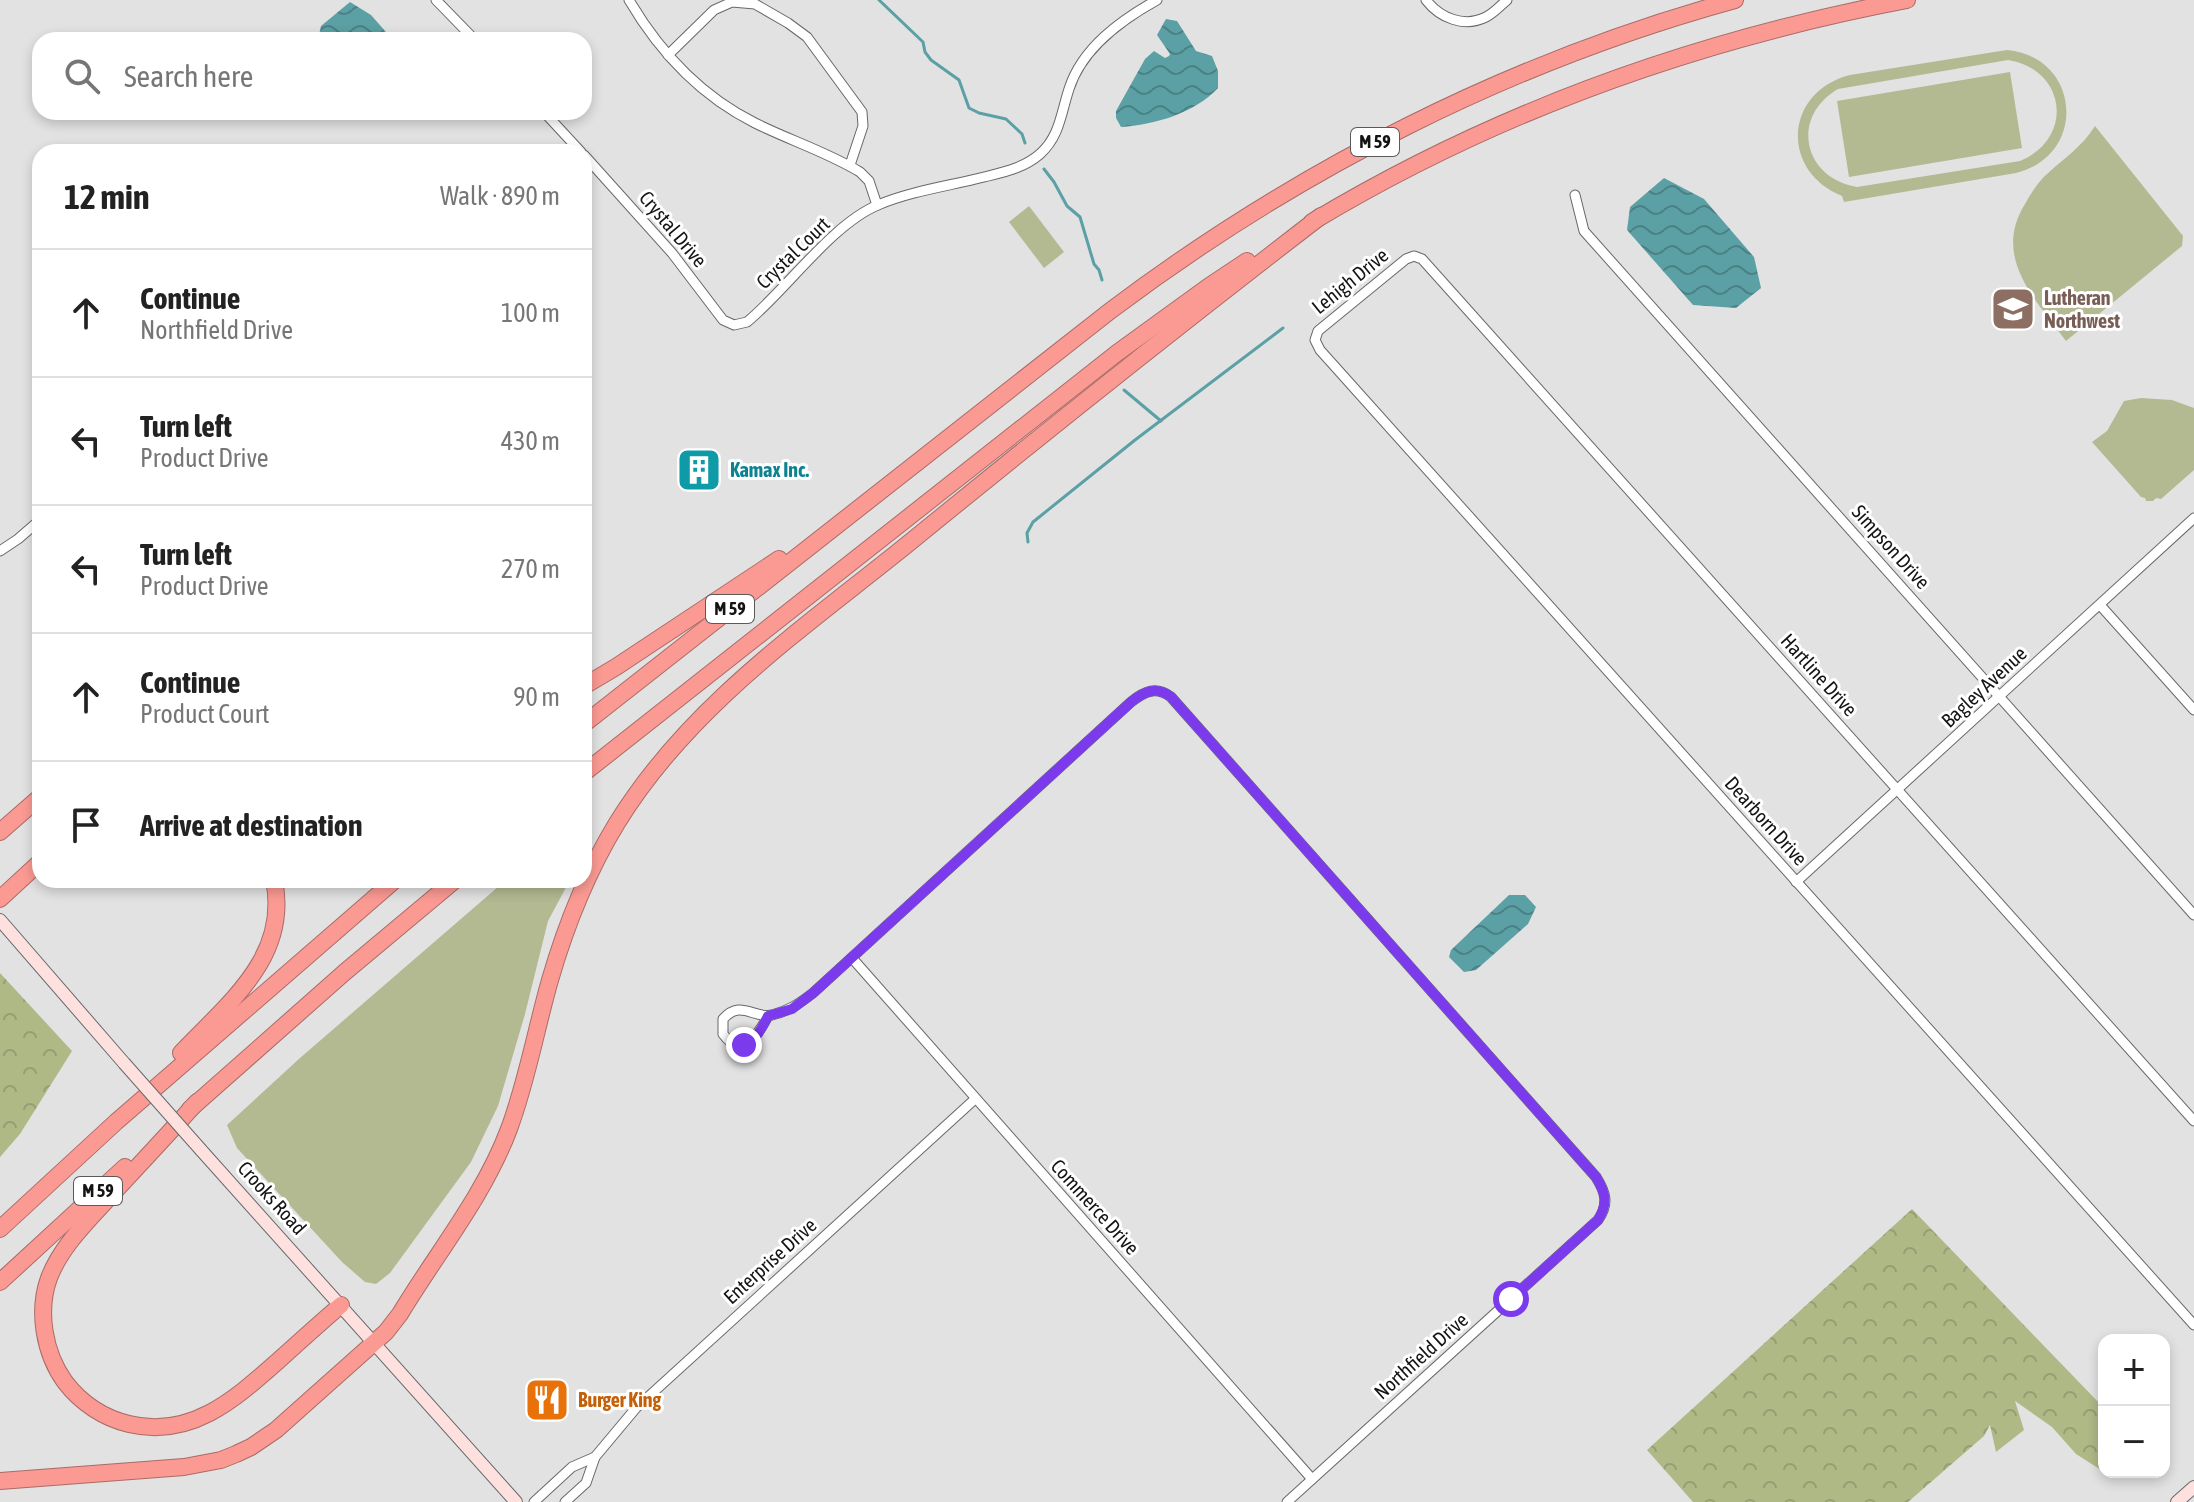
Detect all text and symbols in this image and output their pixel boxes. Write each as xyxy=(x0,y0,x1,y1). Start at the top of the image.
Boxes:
search box xyxy=(32,32,592,120)
icon: search xyxy=(60,54,104,98)
text: Search here xyxy=(124,59,253,93)
road number: M 59 xyxy=(1351,128,1399,156)
text: 12 min xyxy=(64,177,149,216)
text: Walk · 890 m xyxy=(440,181,560,211)
street label: Crystal Drive xyxy=(635,186,712,271)
street label: Crystal Court xyxy=(751,212,834,293)
street label: Lehigh Drive xyxy=(1307,243,1392,318)
text: Continue xyxy=(140,281,240,315)
school or university icon: Lutheran Northwest xyxy=(1989,285,2037,333)
place label: Lutheran Northwest xyxy=(2044,286,2120,332)
icon: ahead xyxy=(64,291,108,335)
text: 100 m xyxy=(501,298,560,328)
text: Northfield Drive xyxy=(140,315,293,345)
text: Turn left xyxy=(140,409,232,443)
icon: left xyxy=(64,419,108,463)
text: 430 m xyxy=(501,426,560,456)
text: Product Drive xyxy=(140,443,269,473)
building icon: Kamax Inc. xyxy=(675,446,723,494)
place label: Kamax Inc. xyxy=(730,458,809,481)
street label: Simpson Drive xyxy=(1848,500,1935,593)
text: Turn left xyxy=(140,537,232,571)
icon: left xyxy=(64,547,108,591)
text: 270 m xyxy=(501,554,560,584)
text: Product Drive xyxy=(140,571,269,601)
road number: M 59 xyxy=(706,595,754,623)
street label: Hartline Drive xyxy=(1776,629,1862,720)
street label: Bagley Avenue xyxy=(1936,641,2031,732)
text: Continue xyxy=(140,665,240,699)
icon: ahead xyxy=(64,675,108,719)
text: 90 m xyxy=(513,682,560,712)
text: Product Court xyxy=(140,699,270,729)
street label: Dearborn Drive xyxy=(1721,772,1812,870)
icon: arrive xyxy=(64,803,108,847)
text: Arrive at destination xyxy=(140,808,362,842)
route end xyxy=(726,1027,762,1063)
street label: Commerce Drive xyxy=(1047,1154,1144,1259)
street label: Crooks Road xyxy=(234,1156,311,1239)
road number: M 59 xyxy=(74,1177,122,1205)
street label: Enterprise Drive xyxy=(719,1213,821,1308)
route start xyxy=(1493,1281,1529,1317)
street label: Northfield Drive xyxy=(1369,1308,1472,1404)
map controls xyxy=(2098,1334,2170,1478)
button: + xyxy=(2098,1334,2170,1406)
restaurant icon: Burger King xyxy=(523,1376,571,1424)
place label: Burger King xyxy=(578,1388,661,1411)
button: − xyxy=(2098,1406,2170,1478)

